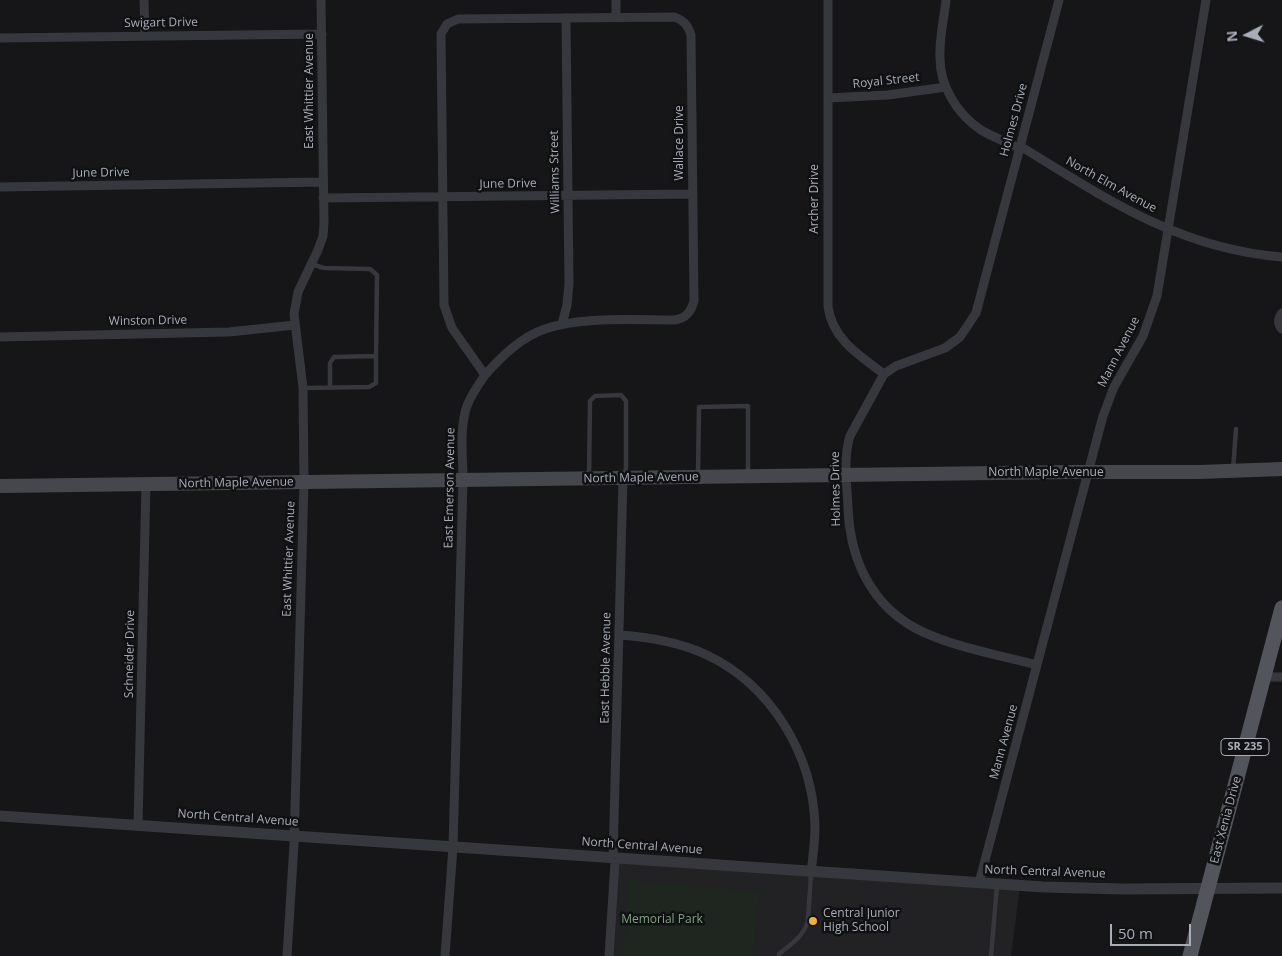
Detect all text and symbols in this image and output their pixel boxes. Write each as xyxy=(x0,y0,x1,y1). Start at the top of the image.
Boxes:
north arrow xyxy=(1222,10,1272,60)
street label: Swigart Drive xyxy=(124,15,198,31)
text: N xyxy=(1222,30,1242,43)
street label: East Whittier Avenue xyxy=(303,33,317,149)
street label: Royal Street xyxy=(852,70,920,92)
street label: Holmes Drive xyxy=(997,82,1031,158)
street label: Wallace Drive xyxy=(673,105,687,181)
street label: Williams Street xyxy=(547,130,563,214)
street label: North Elm Avenue xyxy=(1063,154,1159,216)
street label: Archer Drive xyxy=(808,164,822,234)
street label: June Drive xyxy=(72,165,130,181)
street label: June Drive xyxy=(479,176,537,192)
street label: Winston Drive xyxy=(109,313,187,329)
street label: Mann Avenue xyxy=(1095,314,1143,390)
street label: East Emerson Avenue xyxy=(442,427,458,549)
street label: Holmes Drive xyxy=(828,451,844,527)
street label: North Maple Avenue xyxy=(988,466,1104,480)
street label: North Maple Avenue xyxy=(583,470,699,486)
street label: North Maple Avenue xyxy=(178,475,294,491)
street label: East Whittier Avenue xyxy=(280,501,298,617)
street label: Schneider Drive xyxy=(122,610,138,698)
street label: East Hebble Avenue xyxy=(598,612,614,724)
street label: Mann Avenue xyxy=(987,703,1021,781)
road number: SR 235 xyxy=(1221,739,1269,756)
street label: East Xenia Drive xyxy=(1207,775,1245,865)
street label: North Central Avenue xyxy=(177,807,299,829)
street label: North Central Avenue xyxy=(581,835,703,857)
street label: North Central Avenue xyxy=(984,863,1106,881)
place label: Central Junior High School xyxy=(823,907,900,935)
park label: Memorial Park xyxy=(621,913,703,927)
scale bar xyxy=(1112,914,1193,946)
marker: Central Junior High School xyxy=(807,915,819,927)
text: 50 m xyxy=(1118,923,1153,943)

